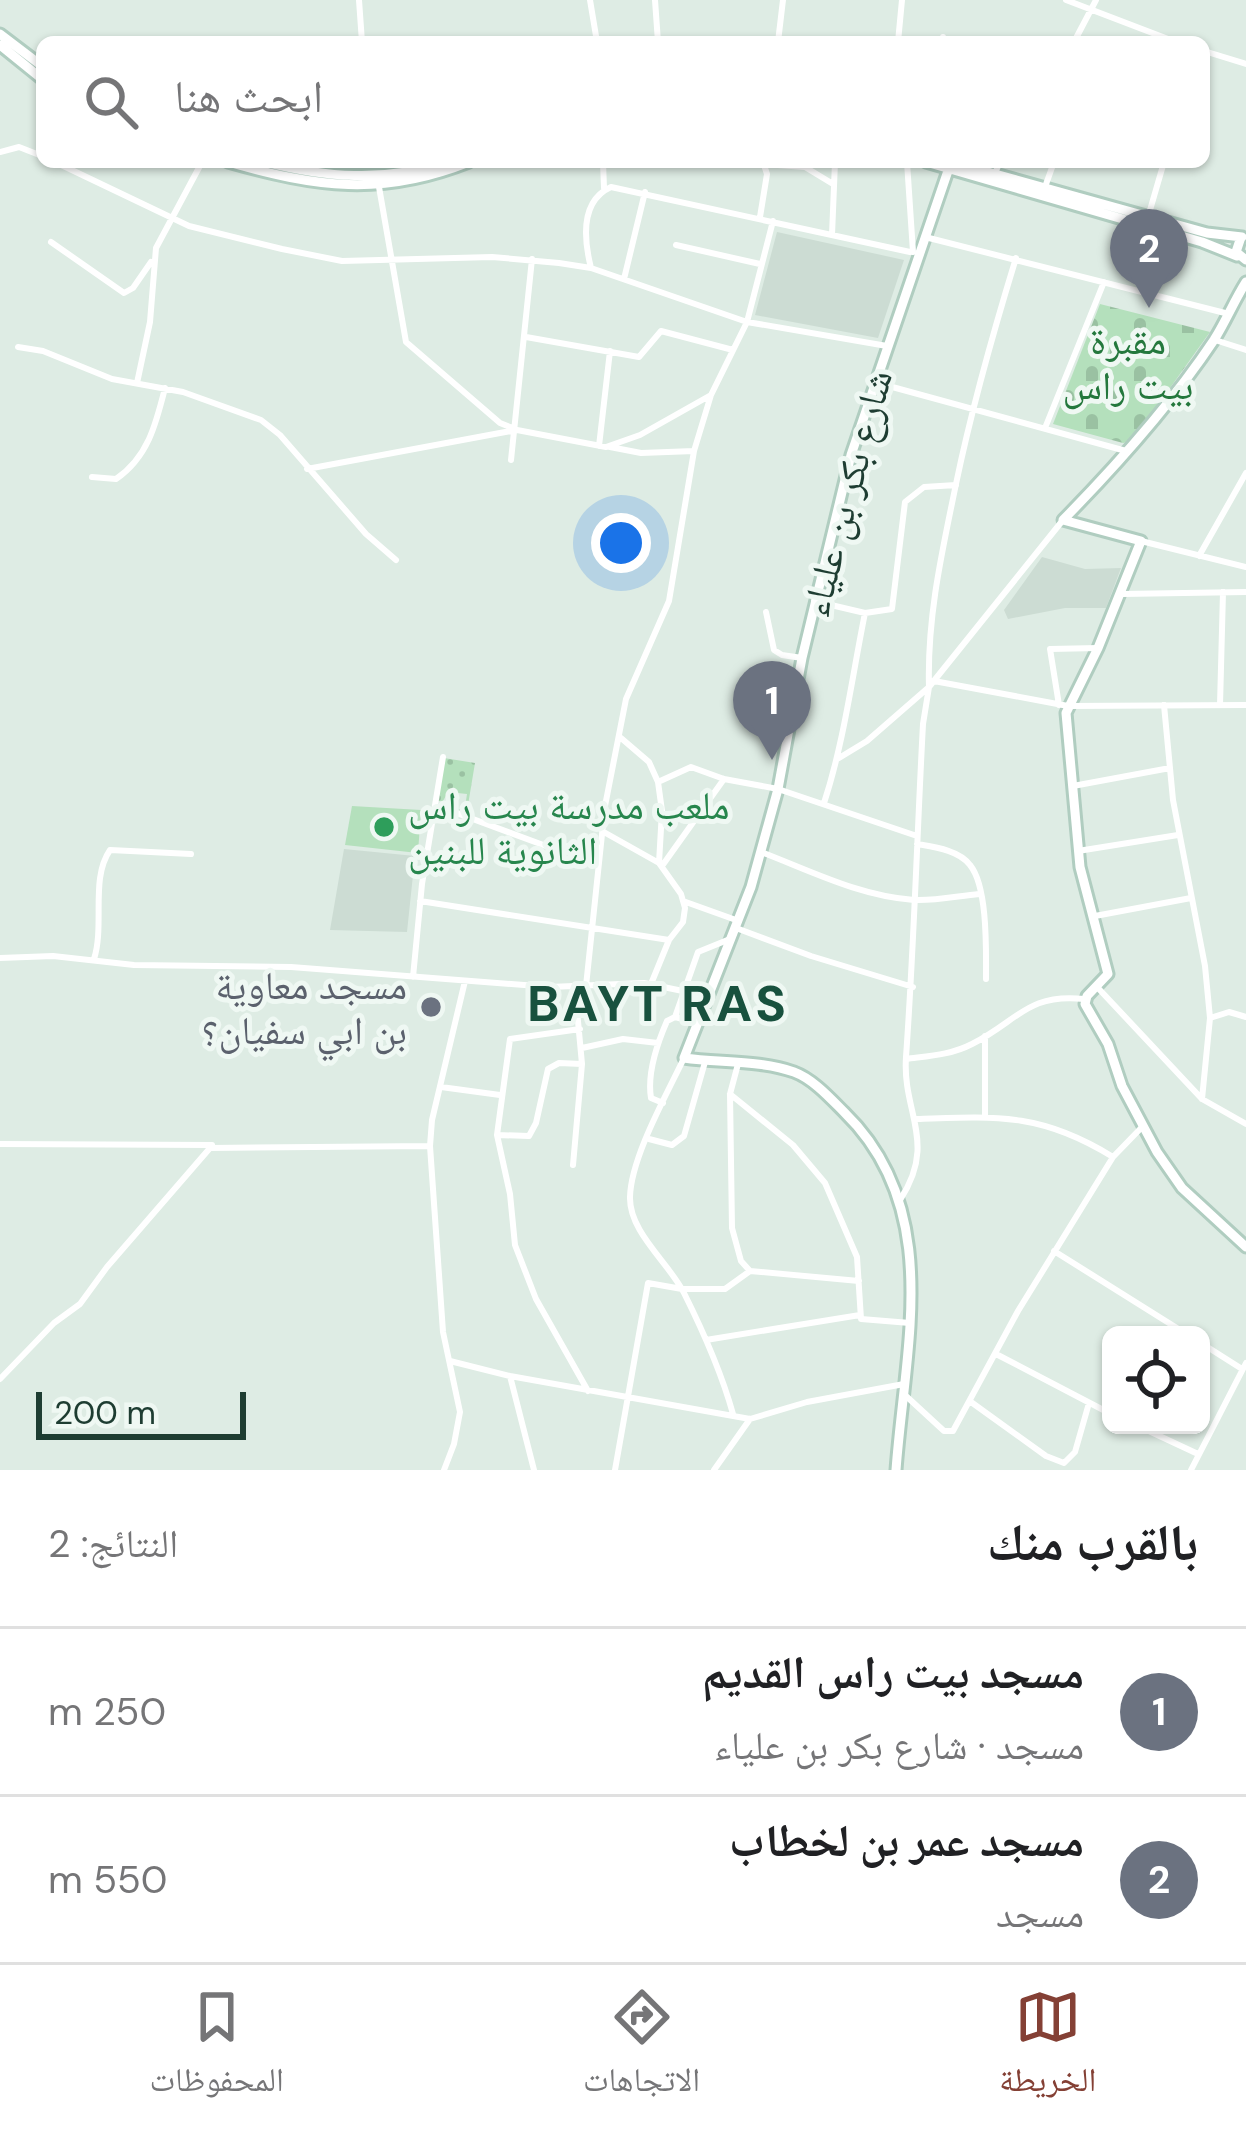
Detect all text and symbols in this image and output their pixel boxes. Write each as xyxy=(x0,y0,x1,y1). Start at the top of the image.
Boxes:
search box xyxy=(36,36,1210,168)
text: ابحث هنا xyxy=(174,67,323,126)
icon: search xyxy=(78,69,144,135)
pin: 2 xyxy=(1110,209,1188,308)
park label: مقبرة بيت راس xyxy=(1063,315,1193,411)
street label: شارع بكر بن علياء xyxy=(789,364,904,622)
your location xyxy=(591,513,651,573)
pin: 1 xyxy=(733,661,811,760)
place label: ملعب مدرسة بيت راس الثانوية للبنين xyxy=(408,780,730,876)
marker: ملعب مدرسة بيت راس الثانوية للبنين xyxy=(371,814,397,840)
place label: مسجد معاوية بن ابي سفيان؟ xyxy=(202,960,407,1062)
district label: BAYT RAS xyxy=(527,970,789,1037)
marker: مسجد معاوية بن ابي سفيان؟ xyxy=(418,994,444,1020)
map controls xyxy=(1102,1326,1210,1434)
button: locate xyxy=(1102,1326,1210,1434)
scale bar xyxy=(36,1386,246,1439)
text: 200 m xyxy=(54,1391,156,1434)
text: بالقرب منك xyxy=(987,1509,1198,1576)
text: النتائج: 2 xyxy=(48,1518,178,1569)
text: مسجد بيت راس القديم xyxy=(702,1643,1084,1702)
text: 250 m xyxy=(48,1686,166,1737)
text: 1 xyxy=(1152,1686,1166,1737)
text: مسجد · شارع بكر بن علياء xyxy=(714,1720,1084,1771)
text: مسجد عمر بن لخطاب xyxy=(729,1811,1084,1870)
text: 550 m xyxy=(48,1854,167,1905)
text: 2 xyxy=(1148,1854,1170,1905)
text: مسجد xyxy=(996,1888,1084,1939)
tab: المحفوظات xyxy=(150,1984,284,2112)
tab: الاتجاهات xyxy=(583,1984,700,2112)
tab: الخريطة xyxy=(999,1984,1096,2112)

